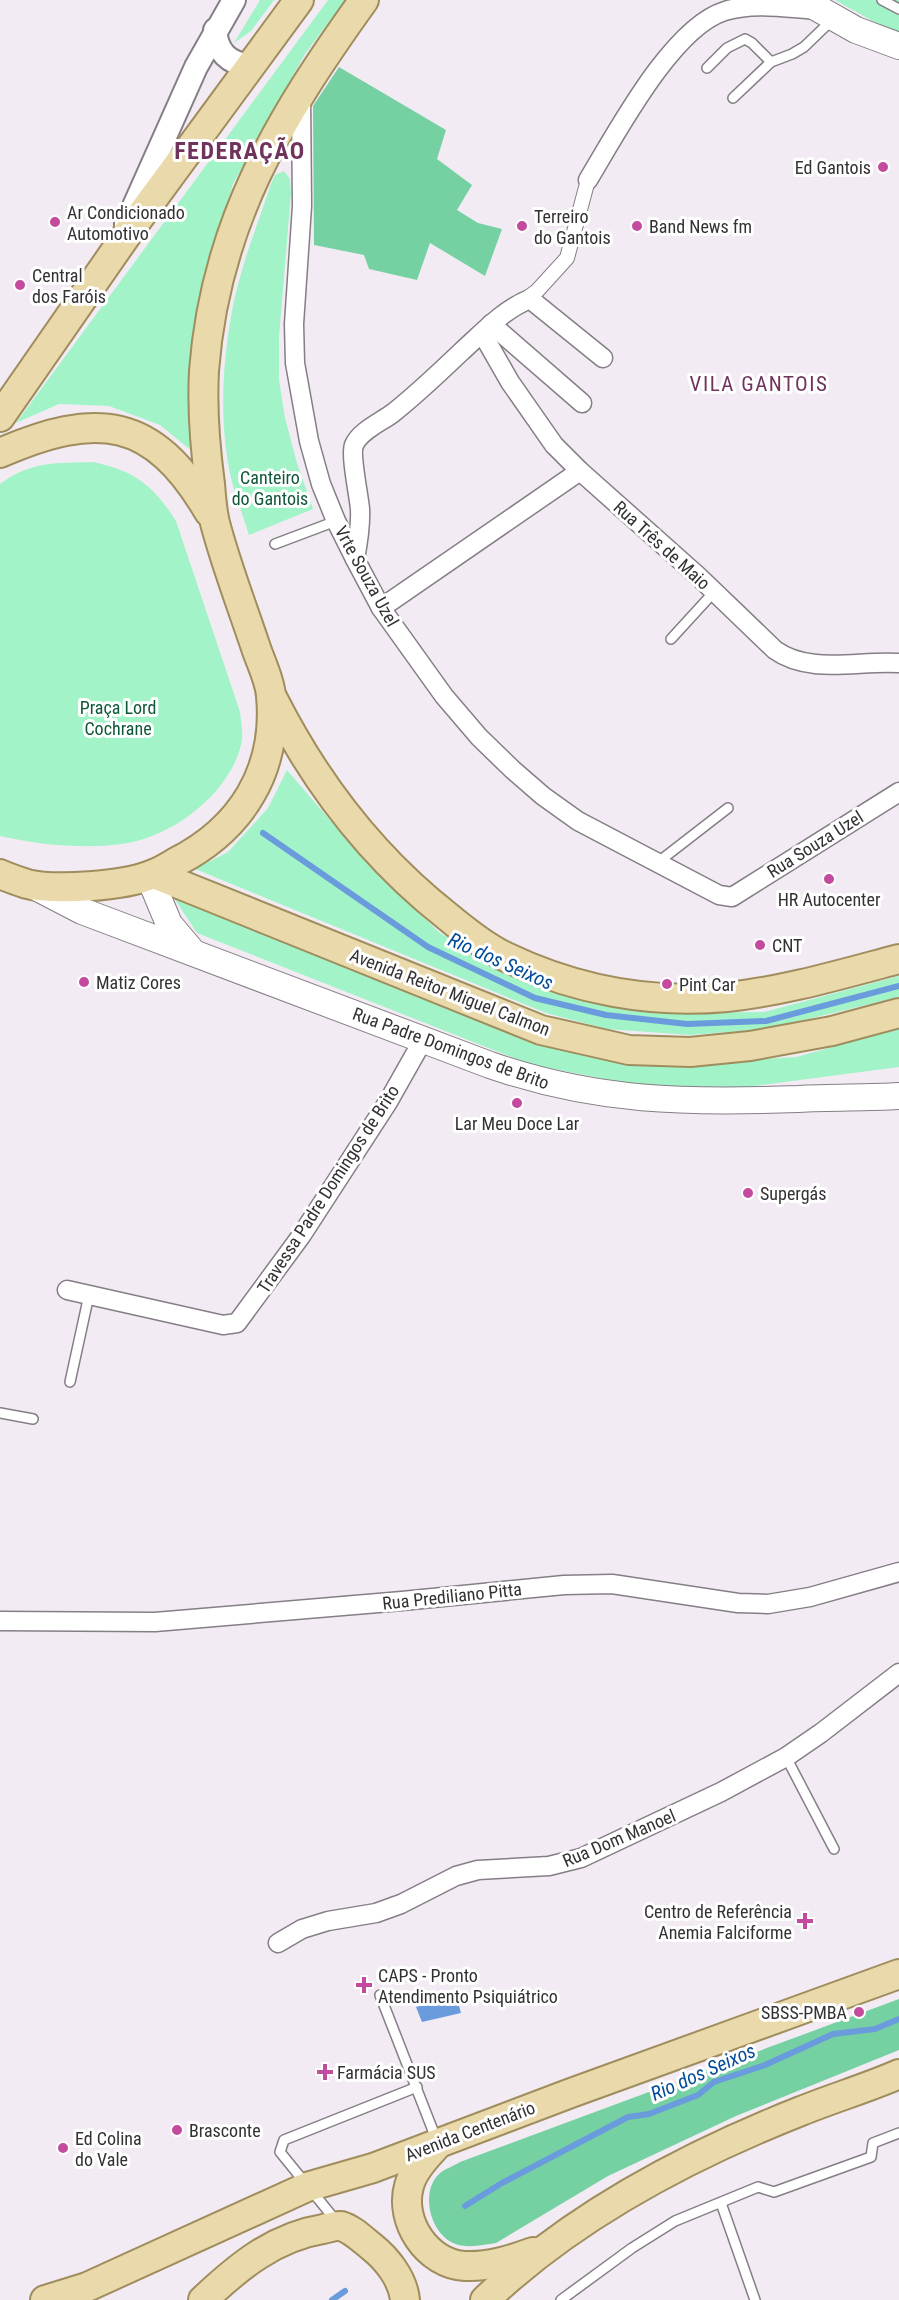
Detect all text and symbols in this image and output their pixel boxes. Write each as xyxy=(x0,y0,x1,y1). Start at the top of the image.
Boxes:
district label: FEDERAÇÃO xyxy=(174,137,306,165)
place label: Ed Gantois xyxy=(795,157,871,178)
marker: Ed Gantois xyxy=(876,160,890,174)
place label: Ar Condicionado Automotivo xyxy=(67,202,185,244)
place label: Terreiro do Gantois xyxy=(534,206,611,248)
marker: Ar Condicionado Automotivo xyxy=(48,215,62,229)
place label: Band News fm xyxy=(649,216,752,237)
marker: Terreiro do Gantois xyxy=(515,219,529,233)
marker: Band News fm xyxy=(630,219,644,233)
place label: Central dos Faróis xyxy=(32,265,106,307)
marker: Central dos Faróis xyxy=(13,278,27,292)
district label: VILA GANTOIS xyxy=(690,372,828,396)
park label: Canteiro do Gantois xyxy=(232,467,308,509)
street label: Rua Três de Maio xyxy=(610,496,714,594)
street label: Vrte Souza Uzel xyxy=(331,522,403,630)
park label: Praça Lord Cochrane xyxy=(80,697,156,739)
street label: Rua Souza Uzel xyxy=(763,806,867,882)
marker: HR Autocenter xyxy=(822,872,836,886)
place label: HR Autocenter xyxy=(778,889,881,910)
water label: Rio dos Seixos xyxy=(445,927,557,995)
place label: CNT xyxy=(772,935,802,956)
marker: CNT xyxy=(753,938,767,952)
street label: Avenida Reitor Miguel Calmon xyxy=(347,944,553,1040)
place label: Matiz Cores xyxy=(96,972,181,993)
place label: Pint Car xyxy=(679,974,736,995)
marker: Matiz Cores xyxy=(77,975,91,989)
marker: Pint Car xyxy=(660,977,674,991)
street label: Rua Padre Domingos de Brito xyxy=(350,1003,552,1093)
street label: Travessa Padre Domingos de Brito xyxy=(253,1081,403,1297)
marker: Lar Meu Doce Lar xyxy=(510,1096,524,1110)
place label: Lar Meu Doce Lar xyxy=(455,1113,580,1134)
place label: Supergás xyxy=(760,1183,826,1204)
marker: Supergás xyxy=(741,1186,755,1200)
street label: Rua Prediliano Pitta xyxy=(381,1578,523,1614)
street label: Rua Dom Manoel xyxy=(559,1805,679,1871)
place label: Centro de Referência Anemia Falciforme xyxy=(644,1901,792,1943)
marker: Centro de Referência Anemia Falciforme xyxy=(796,1912,814,1930)
place label: CAPS - Pronto Atendimento Psiquiátrico xyxy=(378,1965,558,2007)
marker: CAPS - Pronto Atendimento Psiquiátrico xyxy=(355,1976,373,1994)
place label: SBSS-PMBA xyxy=(761,2002,848,2023)
marker: SBSS-PMBA xyxy=(852,2005,866,2019)
water label: Rio dos Seixos xyxy=(647,2038,759,2106)
place label: Farmácia SUS xyxy=(337,2062,436,2083)
marker: Farmácia SUS xyxy=(318,2065,332,2079)
street label: Avenida Centenário xyxy=(402,2097,538,2165)
place label: Brasconte xyxy=(189,2120,261,2141)
marker: Brasconte xyxy=(170,2123,184,2137)
place label: Ed Colina do Vale xyxy=(75,2128,142,2170)
marker: Ed Colina do Vale xyxy=(56,2141,70,2155)

